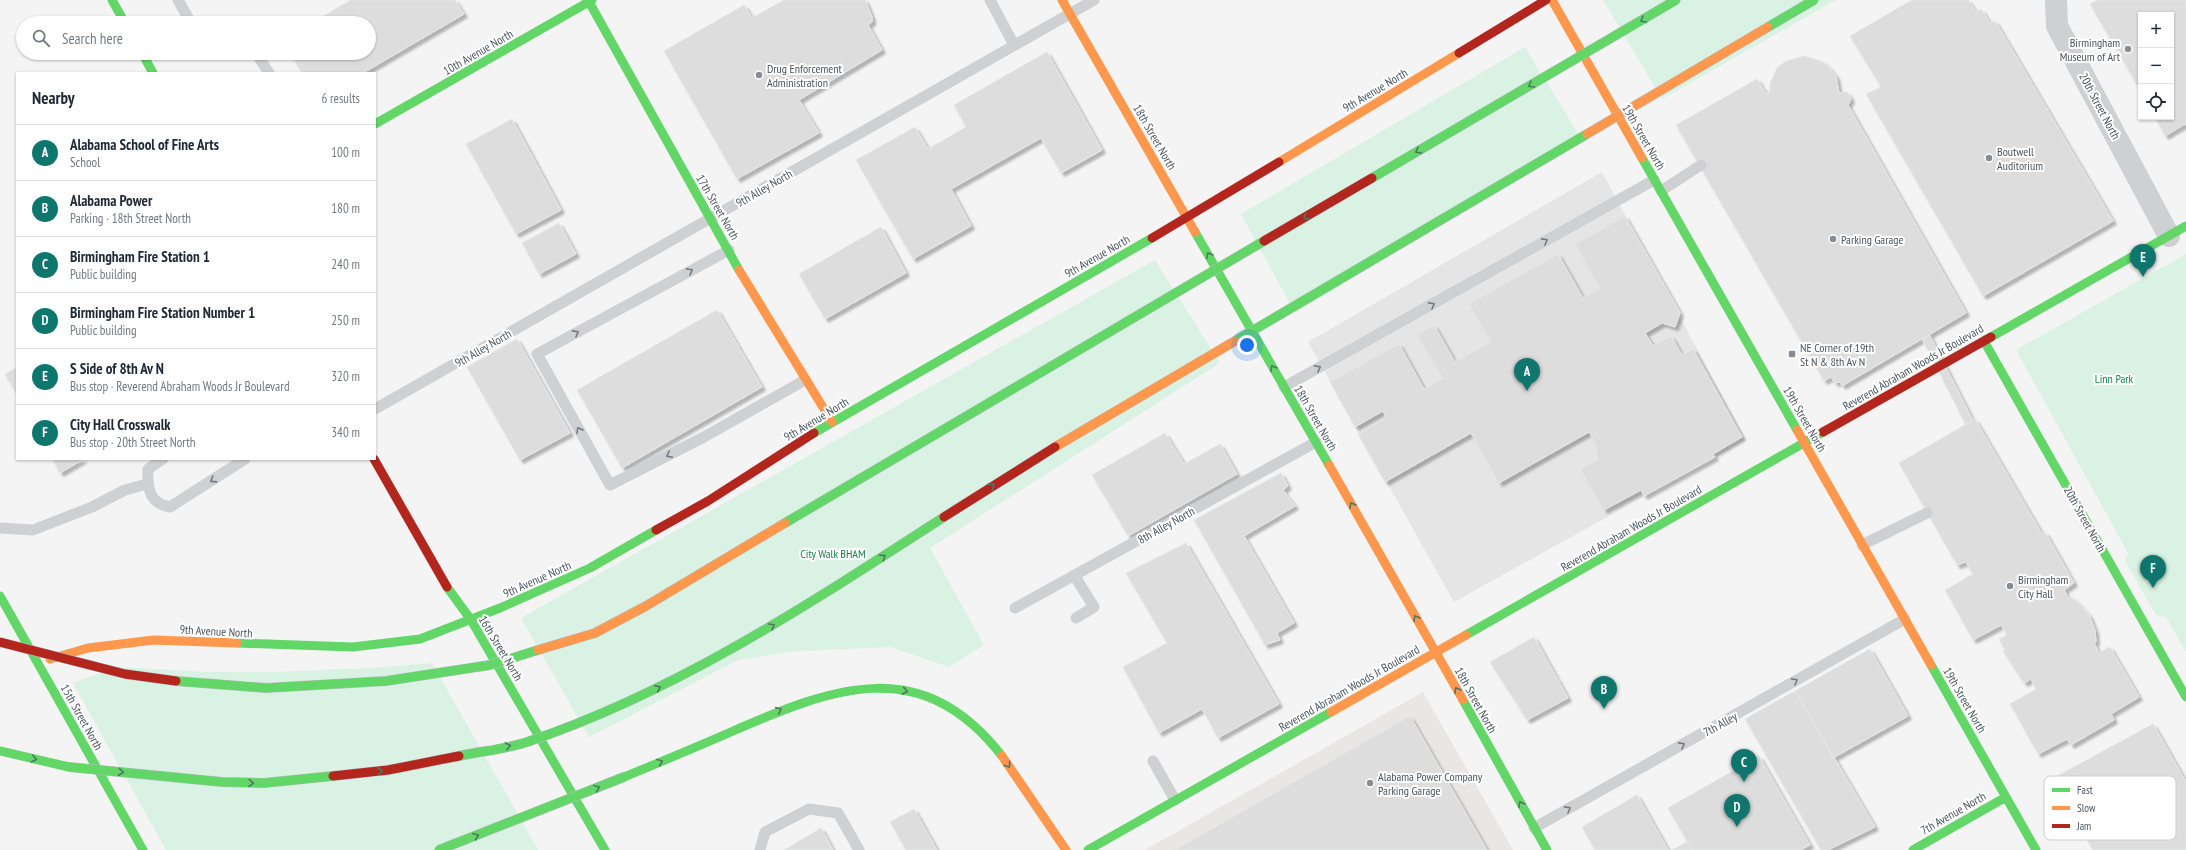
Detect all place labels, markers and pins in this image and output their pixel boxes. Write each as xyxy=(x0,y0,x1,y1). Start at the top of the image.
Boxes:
place label: Birmingham Museum of Art xyxy=(2060,35,2121,64)
marker: Birmingham Museum of Art xyxy=(2123,44,2133,54)
place label: Drug Enforcement Administration xyxy=(767,61,842,90)
marker: Drug Enforcement Administration xyxy=(754,70,764,80)
place label: Boutwell Auditorium xyxy=(1997,144,2043,173)
marker: Boutwell Auditorium xyxy=(1984,153,1994,163)
place label: Parking Garage xyxy=(1841,232,1903,247)
marker: Parking Garage xyxy=(1828,234,1838,244)
pin: E xyxy=(2130,244,2156,277)
place label: NE Corner of 19th St N & 8th Av N xyxy=(1800,340,1874,369)
marker: NE Corner of 19th St N & 8th Av N xyxy=(1787,349,1797,359)
pin: A xyxy=(1514,358,1540,391)
pin: F xyxy=(2140,555,2166,588)
place label: Birmingham City Hall xyxy=(2018,572,2068,601)
marker: Birmingham City Hall xyxy=(2005,581,2015,591)
pin: B xyxy=(1591,676,1617,709)
pin: C xyxy=(1731,749,1757,782)
place label: Alabama Power Company Parking Garage xyxy=(1378,769,1483,798)
marker: Alabama Power Company Parking Garage xyxy=(1365,778,1375,788)
pin: D xyxy=(1724,794,1750,827)

